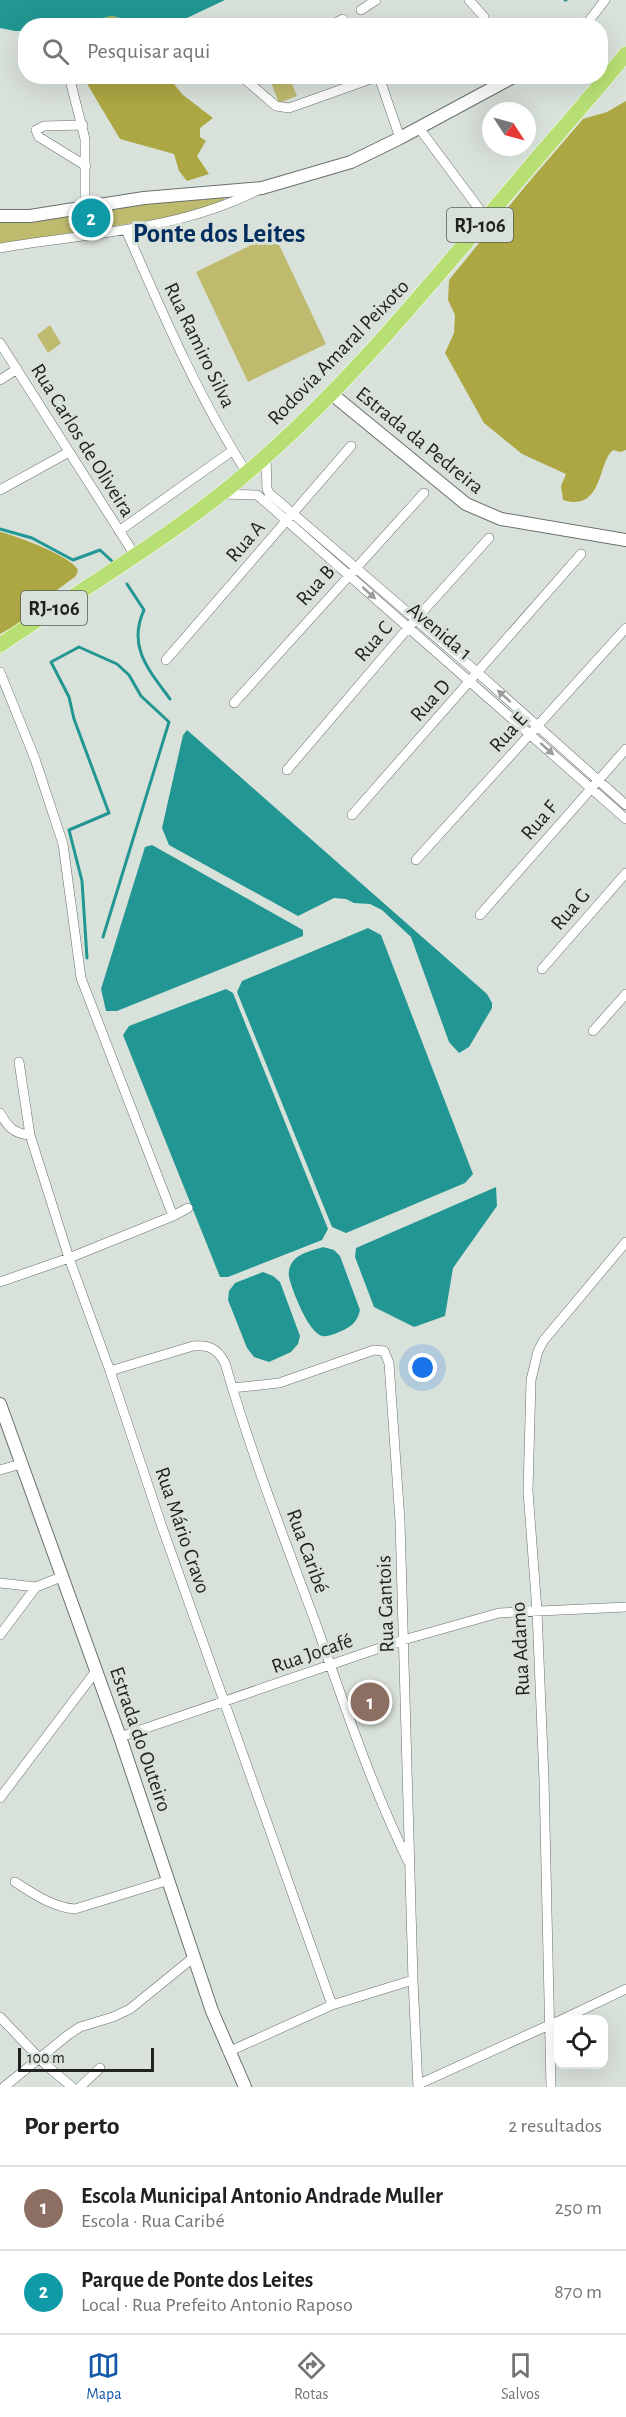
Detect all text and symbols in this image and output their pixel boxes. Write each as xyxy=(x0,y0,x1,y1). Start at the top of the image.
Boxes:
search box xyxy=(18,18,608,84)
icon: search xyxy=(39,35,72,68)
text: Pesquisar aqui xyxy=(87,40,210,62)
north arrow xyxy=(482,102,536,156)
pin: 2 xyxy=(72,196,110,240)
road number: RJ-106 xyxy=(447,208,513,242)
district label: Ponte dos Leites xyxy=(133,220,305,247)
street label: Rodovia Amaral Peixoto xyxy=(264,276,413,429)
street label: Rua Ramiro Silva xyxy=(160,279,239,412)
street label: Rua Carlos de Oliveira xyxy=(27,360,138,521)
street label: Estrada da Pedreira xyxy=(352,383,488,498)
street label: Rua A xyxy=(222,517,269,566)
street label: Rua B xyxy=(292,561,339,610)
one-way arrow xyxy=(361,586,376,599)
road number: RJ-106 xyxy=(21,591,87,625)
street label: Avenida 1 xyxy=(403,599,476,664)
street label: Rua C xyxy=(350,617,396,666)
street label: Rua D xyxy=(406,675,454,725)
one-way arrow xyxy=(497,690,512,703)
street label: Rua E xyxy=(485,709,531,756)
one-way arrow xyxy=(540,742,555,756)
street label: Rua F xyxy=(517,796,562,844)
street label: Rua G xyxy=(547,884,594,934)
your location xyxy=(408,1353,437,1382)
street label: Rua Mário Cravo xyxy=(151,1464,214,1596)
street label: Rua Caribé xyxy=(283,1506,332,1596)
street label: Rua Gantois xyxy=(373,1555,398,1653)
street label: Rua Adamo xyxy=(508,1601,533,1697)
street label: Rua Jocafé xyxy=(269,1630,356,1677)
street label: Estrada do Outeiro xyxy=(106,1664,175,1814)
pin: 1 xyxy=(350,1680,389,1724)
map controls xyxy=(554,2015,608,2069)
button: locate xyxy=(554,2015,608,2069)
scale bar xyxy=(18,2045,154,2072)
text: 100 m xyxy=(27,2050,65,2066)
text: Por perto xyxy=(24,2113,120,2139)
text: 2 resultados xyxy=(508,2116,602,2136)
text: Escola Municipal Antonio Andrade Muller xyxy=(81,2185,443,2207)
text: 1 xyxy=(40,2198,47,2218)
text: 250 m xyxy=(555,2198,602,2218)
text: Escola · Rua Caribé xyxy=(81,2211,225,2231)
text: Parque de Ponte dos Leites xyxy=(81,2269,313,2291)
text: 2 xyxy=(39,2282,48,2302)
text: 870 m xyxy=(554,2282,602,2302)
text: Local · Rua Prefeito Antonio Raposo xyxy=(81,2295,353,2315)
tab: Mapa xyxy=(86,2349,122,2404)
tab: Rotas xyxy=(294,2349,329,2404)
tab: Salvos xyxy=(501,2349,540,2404)

